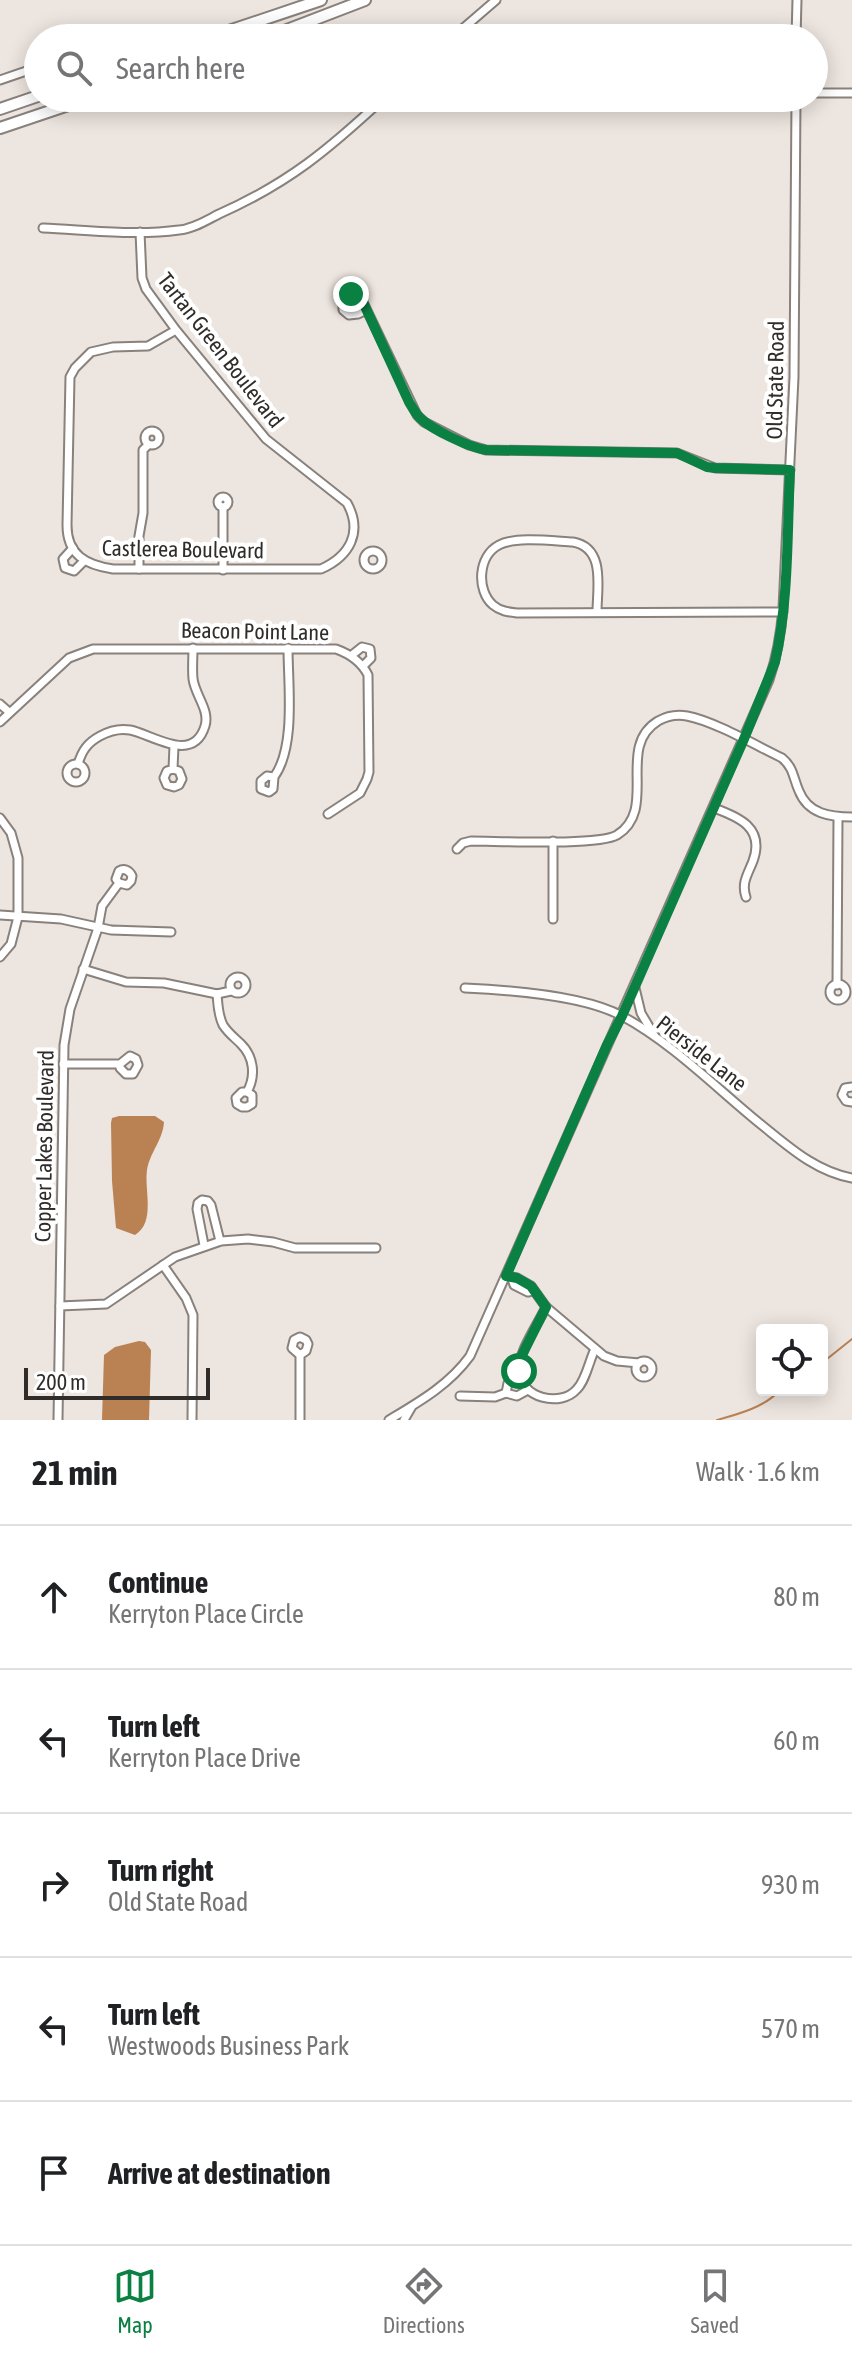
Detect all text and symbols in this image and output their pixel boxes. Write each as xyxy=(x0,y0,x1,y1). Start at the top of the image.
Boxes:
search box xyxy=(24,24,828,112)
icon: search xyxy=(52,46,96,90)
text: Search here xyxy=(116,51,245,85)
street label: Tartan Green Boulevard xyxy=(152,267,290,433)
route end xyxy=(333,276,369,312)
street label: Old State Road xyxy=(761,320,789,440)
street label: Castlerea Boulevard xyxy=(102,535,264,563)
street label: Beacon Point Lane xyxy=(181,617,329,645)
street label: Pierside Lane xyxy=(652,1010,752,1096)
street label: Copper Lakes Boulevard xyxy=(29,1050,59,1242)
map controls xyxy=(756,1324,828,1396)
button: locate xyxy=(756,1324,828,1396)
route start xyxy=(501,1353,537,1389)
scale bar xyxy=(24,1364,210,1400)
text: 200 m xyxy=(36,1369,86,1395)
text: 21 min xyxy=(32,1453,117,1492)
text: Walk · 1.6 km xyxy=(696,1457,820,1487)
text: Continue xyxy=(108,1565,208,1599)
icon: ahead xyxy=(32,1575,76,1619)
text: 80 m xyxy=(773,1582,820,1612)
text: Kerryton Place Circle xyxy=(108,1599,304,1629)
text: Turn left xyxy=(108,1709,200,1743)
icon: left xyxy=(32,1719,76,1763)
text: 60 m xyxy=(773,1726,820,1756)
text: Kerryton Place Drive xyxy=(108,1743,301,1773)
text: Turn right xyxy=(108,1853,214,1887)
icon: right xyxy=(32,1863,76,1907)
text: 930 m xyxy=(761,1870,820,1900)
text: Old State Road xyxy=(108,1887,248,1917)
text: Turn left xyxy=(108,1997,200,2031)
icon: left xyxy=(32,2007,76,2051)
text: 570 m xyxy=(761,2014,820,2044)
text: Westwoods Business Park xyxy=(108,2031,349,2061)
icon: arrive xyxy=(32,2151,76,2195)
text: Arrive at destination xyxy=(108,2156,330,2190)
tab: Map xyxy=(113,2264,157,2338)
tab: Directions xyxy=(383,2264,465,2338)
tab: Saved xyxy=(690,2264,739,2338)

